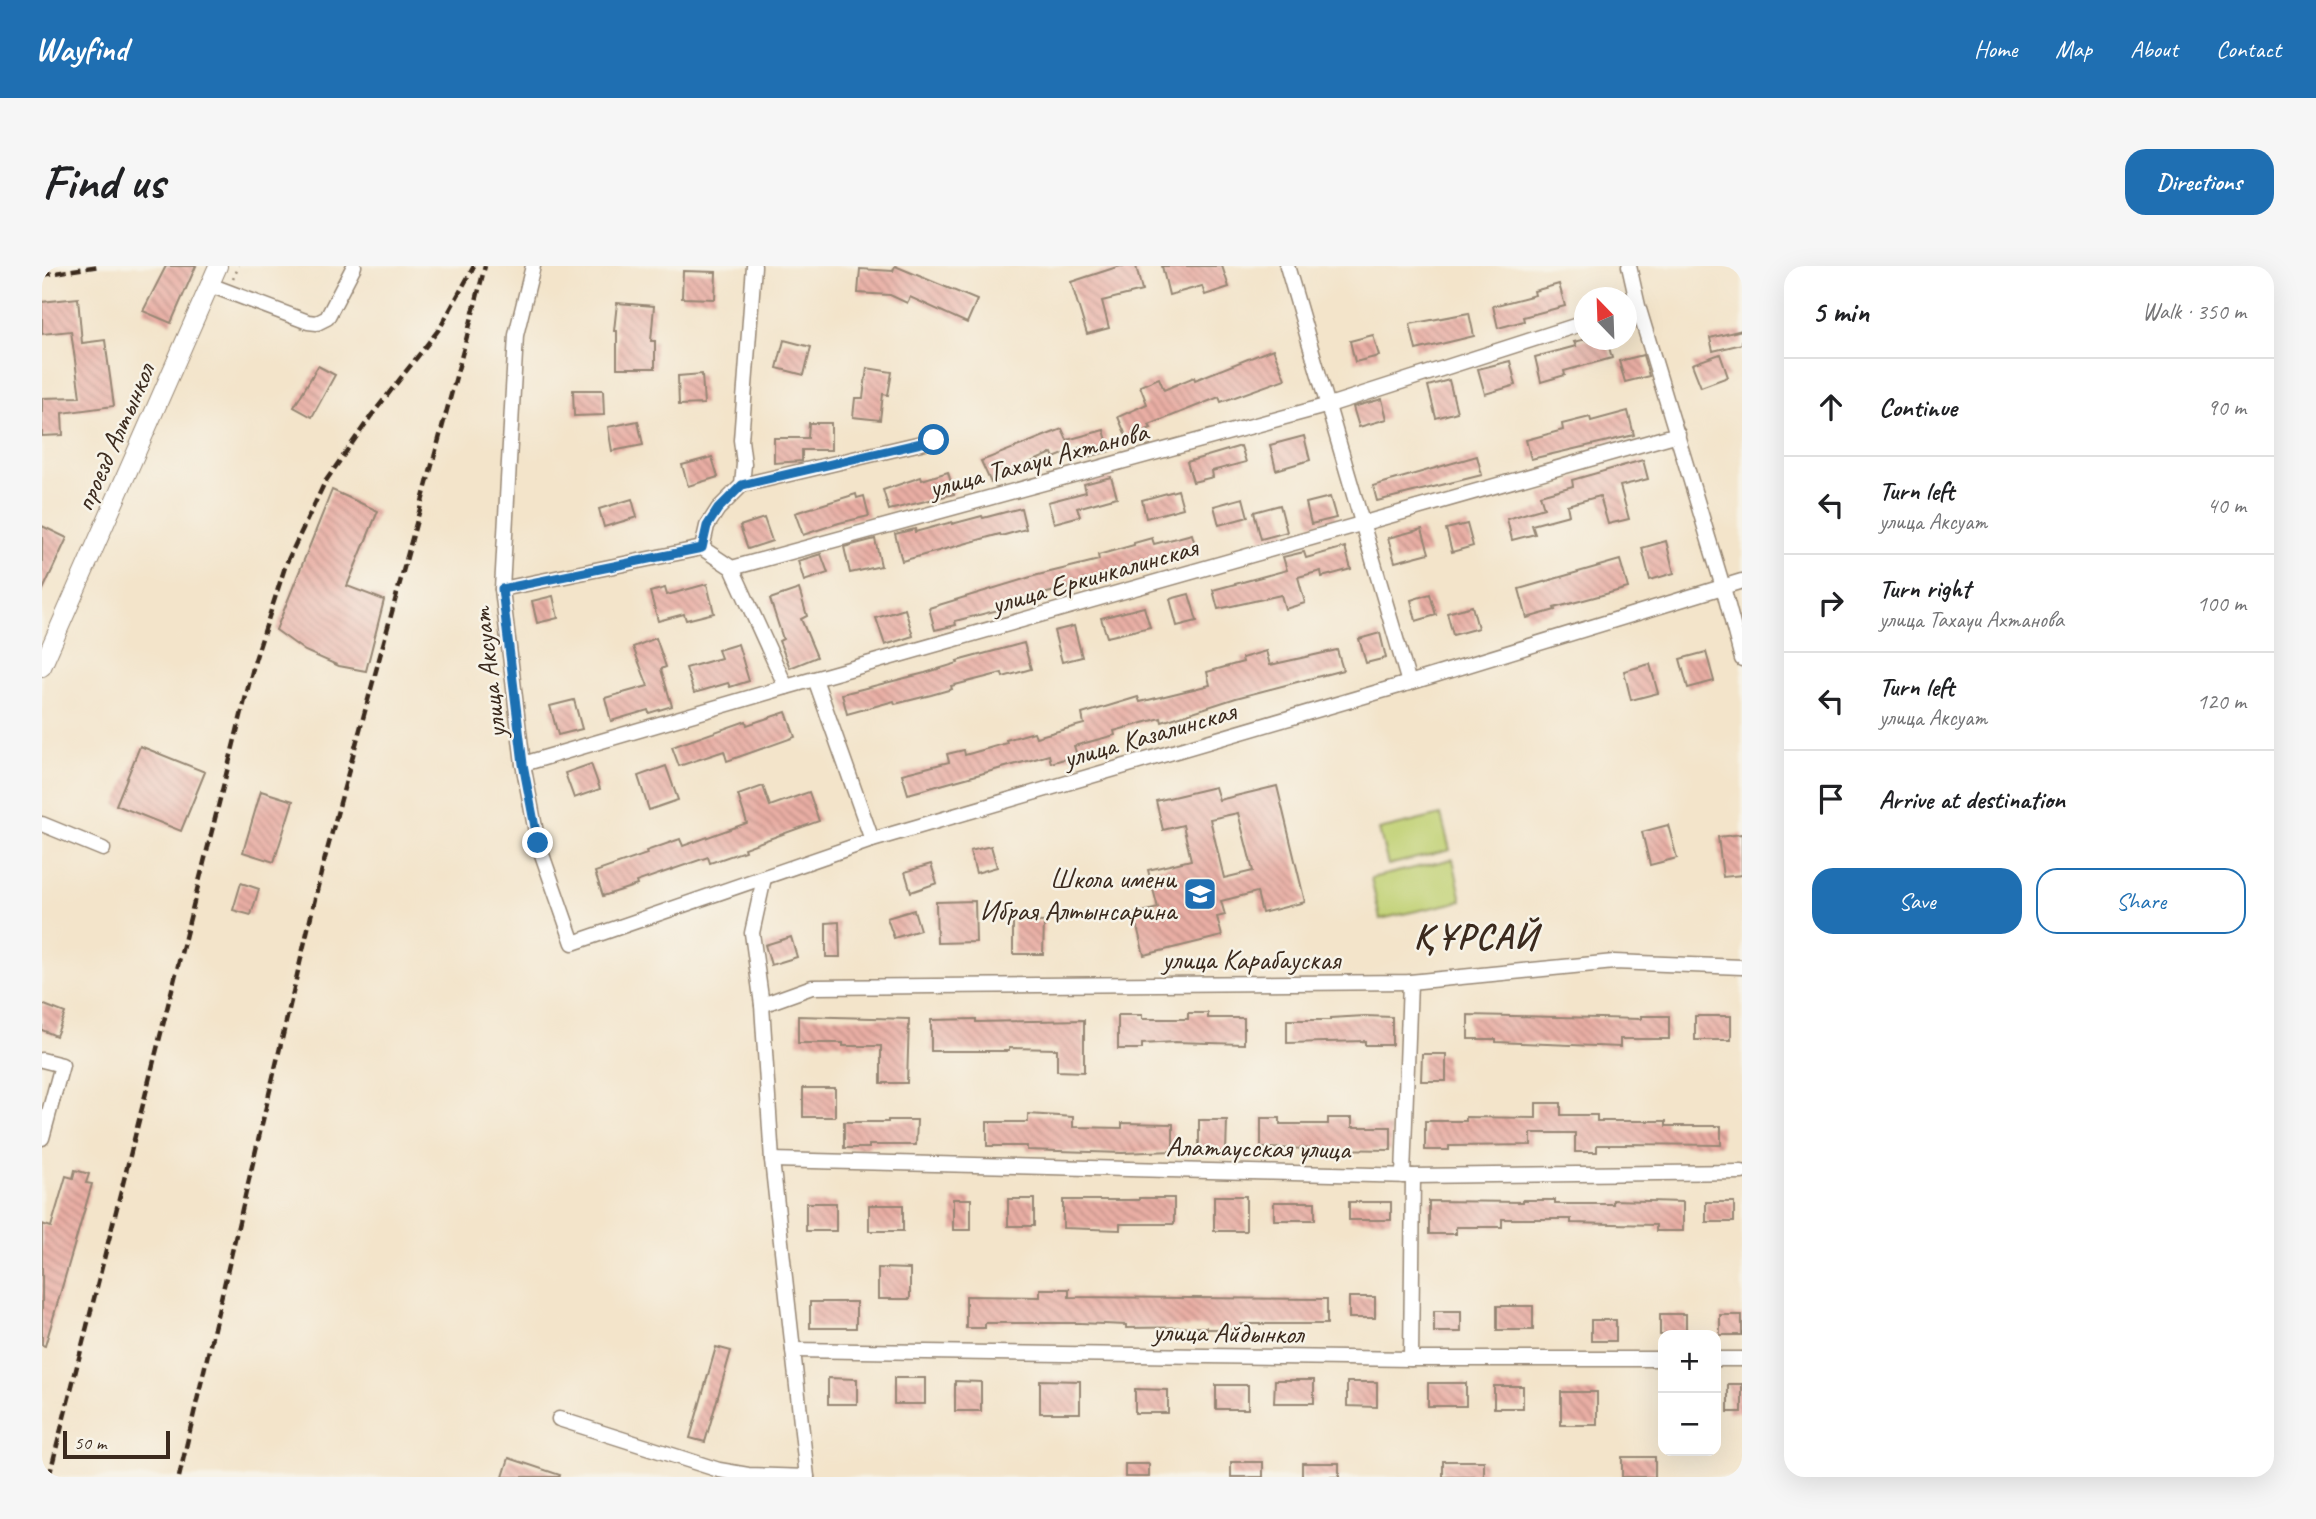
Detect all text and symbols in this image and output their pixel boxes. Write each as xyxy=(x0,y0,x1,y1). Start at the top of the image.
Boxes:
text: Wayfind xyxy=(35,28,128,70)
text: Home xyxy=(1974,34,2017,64)
text: Map xyxy=(2055,34,2092,64)
text: About xyxy=(2130,34,2178,64)
text: Contact xyxy=(2216,34,2281,64)
button: Directions xyxy=(2125,149,2274,215)
text: Find us xyxy=(42,151,164,213)
north arrow xyxy=(1574,287,1637,350)
text: 5 min xyxy=(1812,293,1869,331)
text: Walk · 350 m xyxy=(2142,297,2246,326)
street label: проезд Алтынкол xyxy=(66,356,163,516)
icon: ahead xyxy=(1812,388,1850,426)
text: Continue xyxy=(1879,391,1957,424)
text: 90 m xyxy=(2207,393,2246,422)
street label: улица Тахауи Ахтанова xyxy=(923,413,1153,506)
route start xyxy=(918,424,949,455)
text: Turn left xyxy=(1879,474,1954,507)
icon: left xyxy=(1812,486,1850,524)
text: 40 m xyxy=(2207,491,2246,520)
text: улица Аксуат xyxy=(1879,507,1987,536)
street label: улица Еркинкалинская xyxy=(985,529,1203,622)
text: Turn right xyxy=(1879,572,1970,605)
icon: right xyxy=(1812,584,1850,622)
text: 100 m xyxy=(2197,589,2246,618)
street label: улица Аксуат xyxy=(463,604,514,742)
text: улица Тахауи Ахтанова xyxy=(1879,605,2064,634)
text: Turn left xyxy=(1879,670,1954,703)
icon: left xyxy=(1812,682,1850,720)
text: 120 m xyxy=(2197,687,2246,716)
street label: улица Казалинская xyxy=(1057,693,1241,776)
text: улица Аксуат xyxy=(1879,703,1987,732)
icon: arrive xyxy=(1812,780,1850,818)
text: Arrive at destination xyxy=(1879,783,2065,816)
route end xyxy=(522,827,553,858)
place label: Школа имени Ибрая Алтынсарина xyxy=(980,861,1179,928)
button: Save xyxy=(1812,868,2022,934)
button: Share xyxy=(2036,868,2246,934)
school or university icon: Школа имени Ибрая Алтынсарина xyxy=(1181,875,1219,913)
district label: ҚҰРСАЙ xyxy=(1414,914,1542,959)
street label: улица Карабауская xyxy=(1160,942,1342,977)
street label: Алатаусская улица xyxy=(1166,1128,1352,1167)
street label: улица Айдынкол xyxy=(1150,1314,1306,1351)
map controls xyxy=(1658,1330,1721,1456)
button: + xyxy=(1658,1330,1721,1393)
button: − xyxy=(1658,1393,1721,1456)
scale bar xyxy=(63,1428,170,1460)
text: 50 m xyxy=(74,1431,106,1455)

